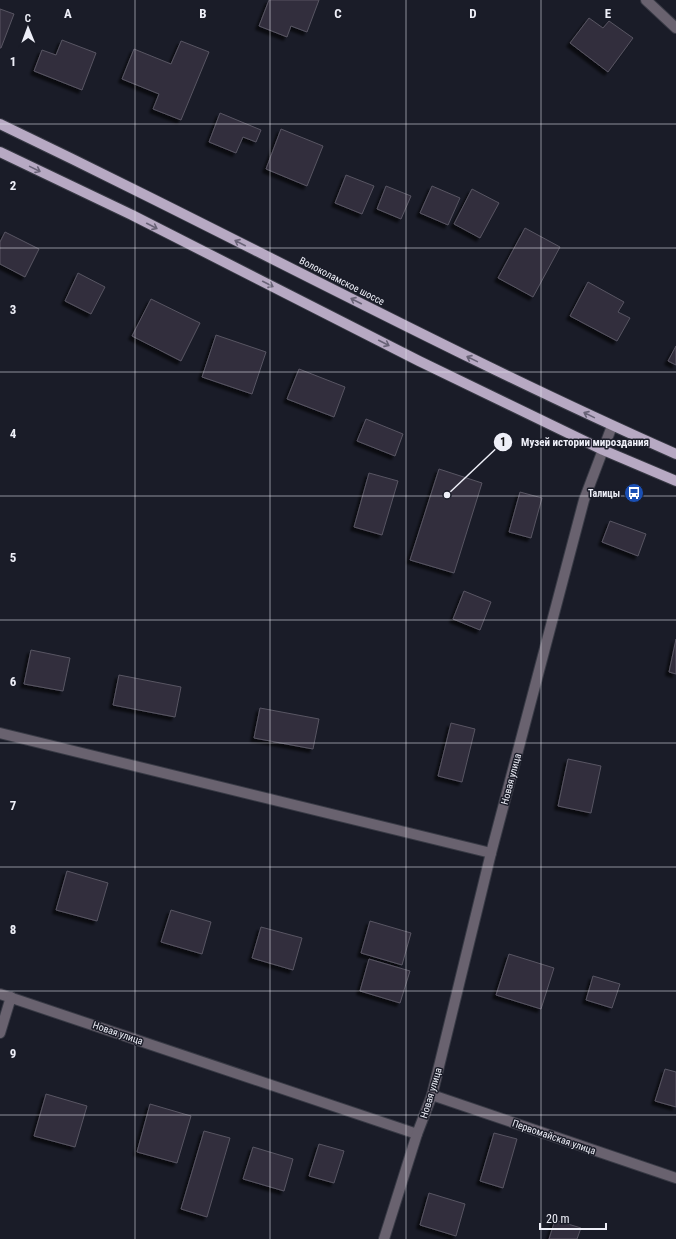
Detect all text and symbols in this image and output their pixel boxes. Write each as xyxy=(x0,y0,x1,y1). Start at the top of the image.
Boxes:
text: A xyxy=(64,6,72,21)
text: B xyxy=(199,6,207,21)
text: C xyxy=(334,6,342,21)
text: D xyxy=(469,6,477,21)
text: E xyxy=(605,6,612,21)
north arrow xyxy=(8,8,48,48)
text: С xyxy=(25,12,31,25)
text: 1 xyxy=(10,54,16,69)
one-way arrow xyxy=(29,166,41,173)
text: 2 xyxy=(10,178,17,193)
one-way arrow xyxy=(146,222,158,230)
one-way arrow xyxy=(234,238,246,246)
street label: Волоколамское шоссе xyxy=(298,255,387,307)
one-way arrow xyxy=(262,281,274,289)
one-way arrow xyxy=(350,297,362,304)
text: 3 xyxy=(10,302,16,317)
one-way arrow xyxy=(377,340,389,348)
one-way arrow xyxy=(467,355,479,362)
one-way arrow xyxy=(584,411,596,418)
text: 4 xyxy=(10,426,17,441)
callout: Музей истории мироздания xyxy=(493,431,657,454)
text: 1 xyxy=(500,435,506,449)
text: Музей истории мироздания xyxy=(521,436,649,449)
bus stop icon: Талицы xyxy=(623,482,645,504)
place label: Талицы xyxy=(588,488,620,499)
text: 5 xyxy=(10,550,17,565)
text: 6 xyxy=(10,674,17,689)
street label: Новая улица xyxy=(499,752,523,806)
text: 7 xyxy=(10,798,17,813)
text: 8 xyxy=(10,922,16,937)
street label: Новая улица xyxy=(91,1019,145,1047)
text: 9 xyxy=(10,1046,16,1061)
street label: Новая улица xyxy=(418,1066,444,1120)
street label: Первомайская улица xyxy=(511,1118,597,1157)
scale bar xyxy=(540,1205,606,1231)
text: 20 m xyxy=(546,1212,570,1226)

